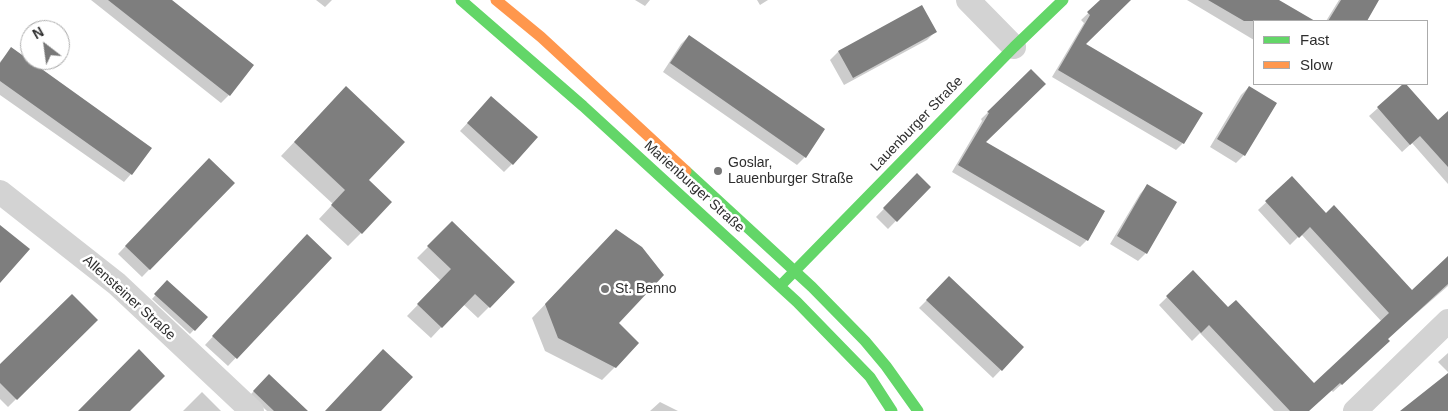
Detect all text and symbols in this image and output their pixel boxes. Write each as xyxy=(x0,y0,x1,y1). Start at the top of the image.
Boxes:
north arrow xyxy=(20,20,70,70)
legend xyxy=(1253,20,1428,85)
text: N xyxy=(30,23,46,42)
text: Fast xyxy=(1300,31,1329,48)
text: Slow xyxy=(1300,56,1333,73)
street label: Lauenburger Straße xyxy=(867,73,967,175)
street label: Marienburger Straße xyxy=(640,138,748,236)
place label: Goslar, Lauenburger Straße xyxy=(728,155,853,188)
marker: Goslar, Lauenburger Straße xyxy=(712,165,724,177)
street label: Allensteiner Straße xyxy=(79,252,179,344)
place label: St. Benno xyxy=(615,281,676,297)
marker: St. Benno xyxy=(599,283,611,295)

